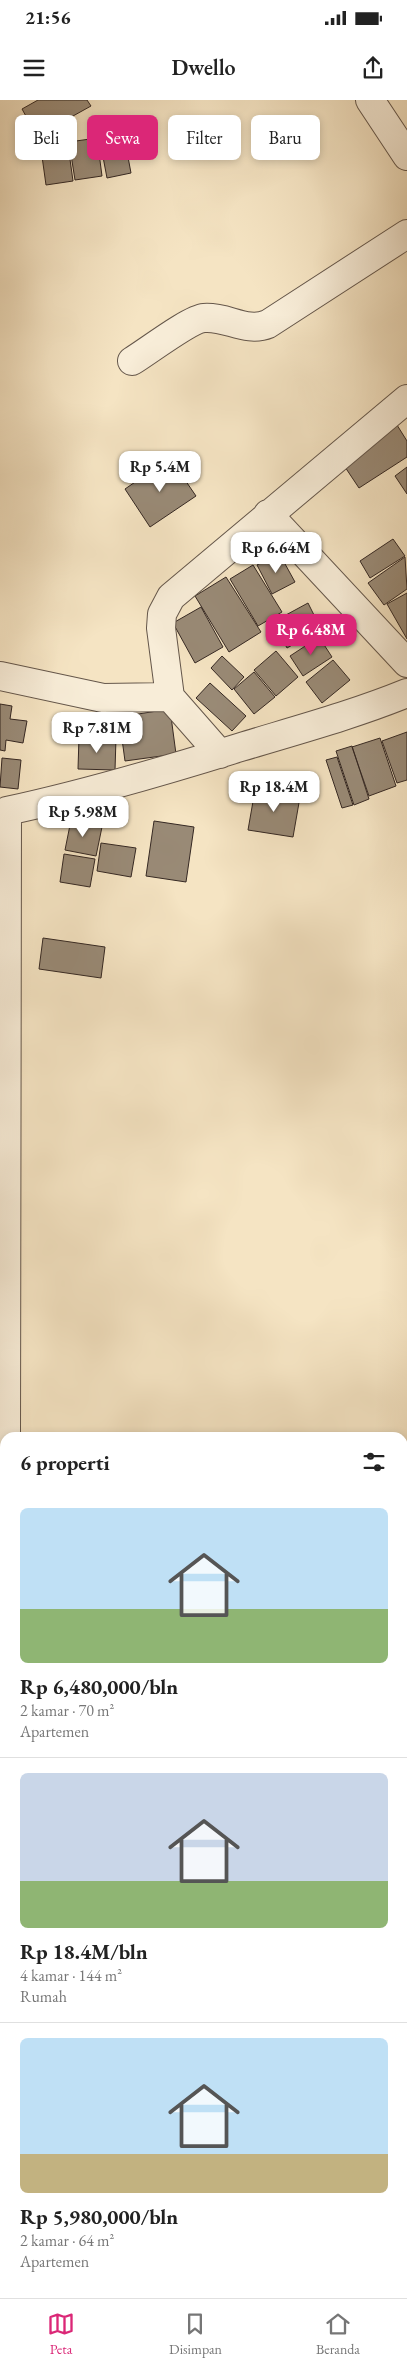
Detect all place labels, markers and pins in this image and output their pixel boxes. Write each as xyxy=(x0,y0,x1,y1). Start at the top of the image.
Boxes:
pin: Rp 5.4M xyxy=(114,450,206,493)
pin: Rp 6.64M xyxy=(224,532,328,574)
pin: Rp 6.48M xyxy=(259,614,363,656)
pin: Rp 7.81M xyxy=(45,712,149,754)
pin: Rp 18.4M xyxy=(222,770,326,813)
pin: Rp 5.98M xyxy=(31,796,135,838)

